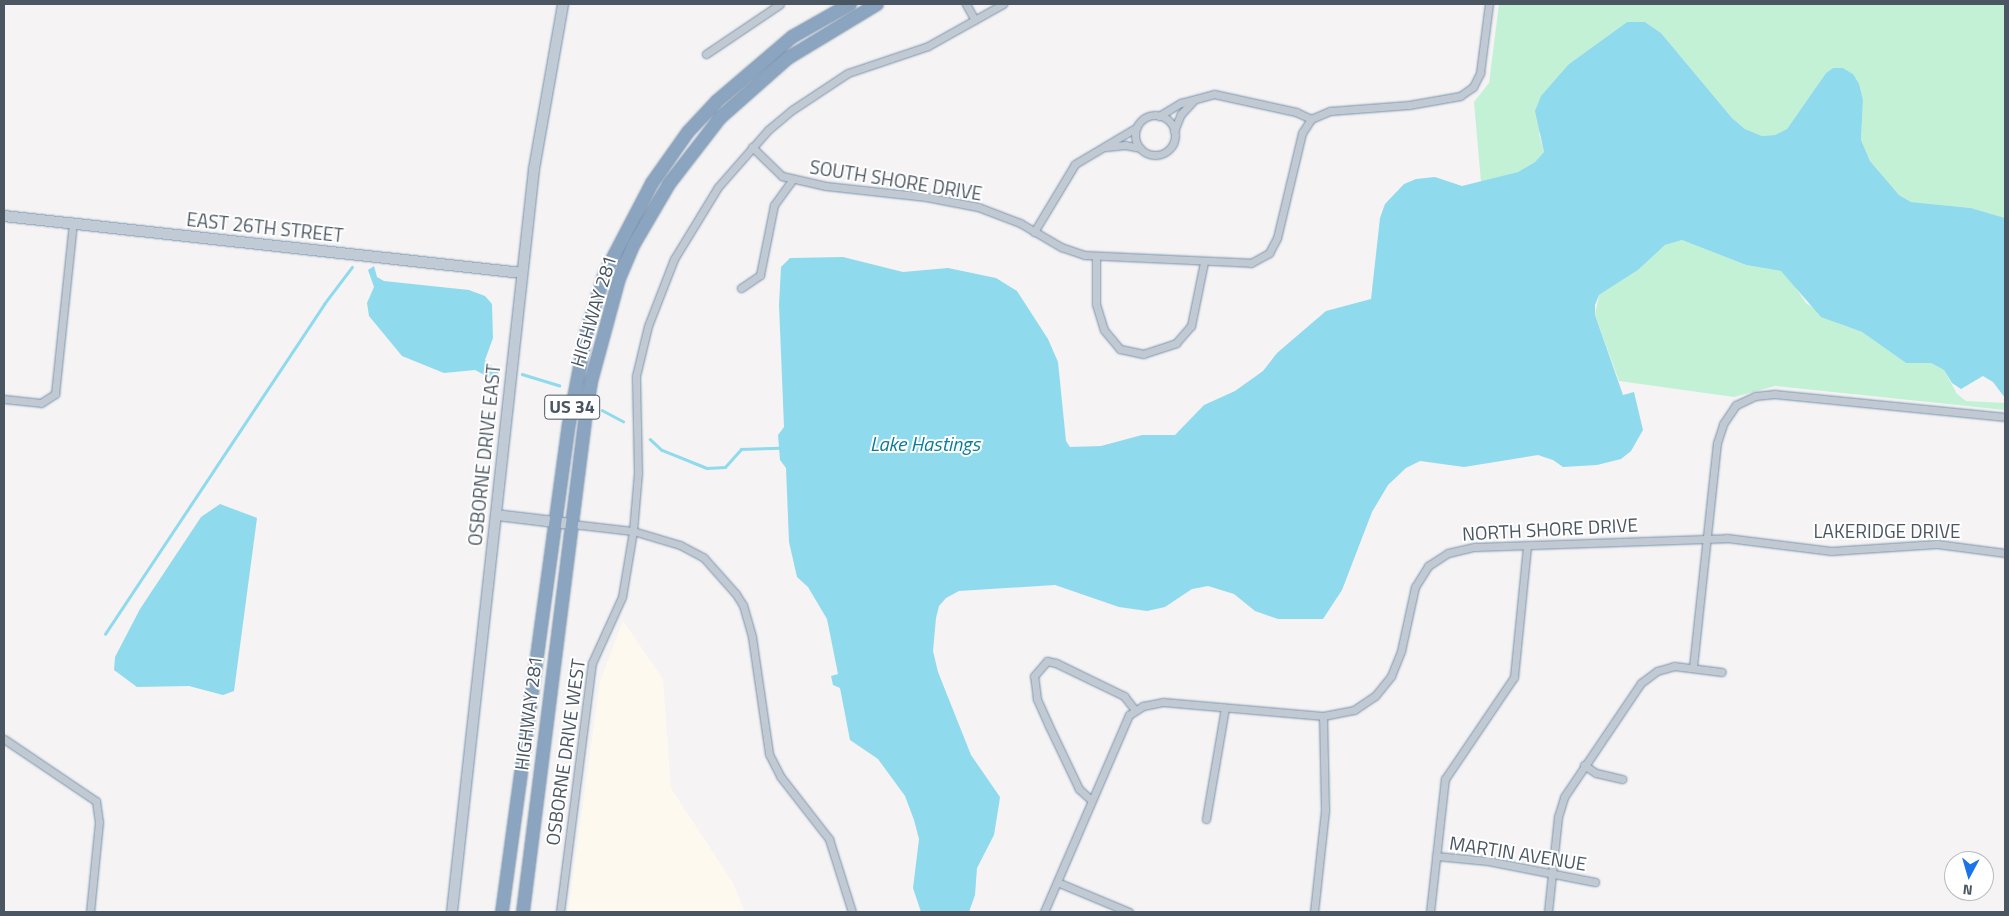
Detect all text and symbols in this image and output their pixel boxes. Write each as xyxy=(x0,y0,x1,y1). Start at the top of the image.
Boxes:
street label: SOUTH SHORE DRIVE xyxy=(808,155,984,205)
street label: EAST 26TH STREET xyxy=(186,207,344,247)
street label: HIGHWAY 281 xyxy=(565,253,621,369)
street label: OSBORNE DRIVE EAST xyxy=(463,363,505,547)
road number: US 34 xyxy=(543,392,601,422)
water label: Lake Hastings xyxy=(870,431,980,455)
street label: NORTH SHORE DRIVE xyxy=(1461,513,1639,545)
street label: LAKERIDGE DRIVE xyxy=(1814,520,1960,542)
street label: HIGHWAY 281 xyxy=(510,654,546,772)
street label: OSBORNE DRIVE WEST xyxy=(541,657,589,847)
street label: MARTIN AVENUE xyxy=(1448,831,1588,875)
north arrow xyxy=(1944,851,1994,901)
text: N xyxy=(1962,879,1973,901)

